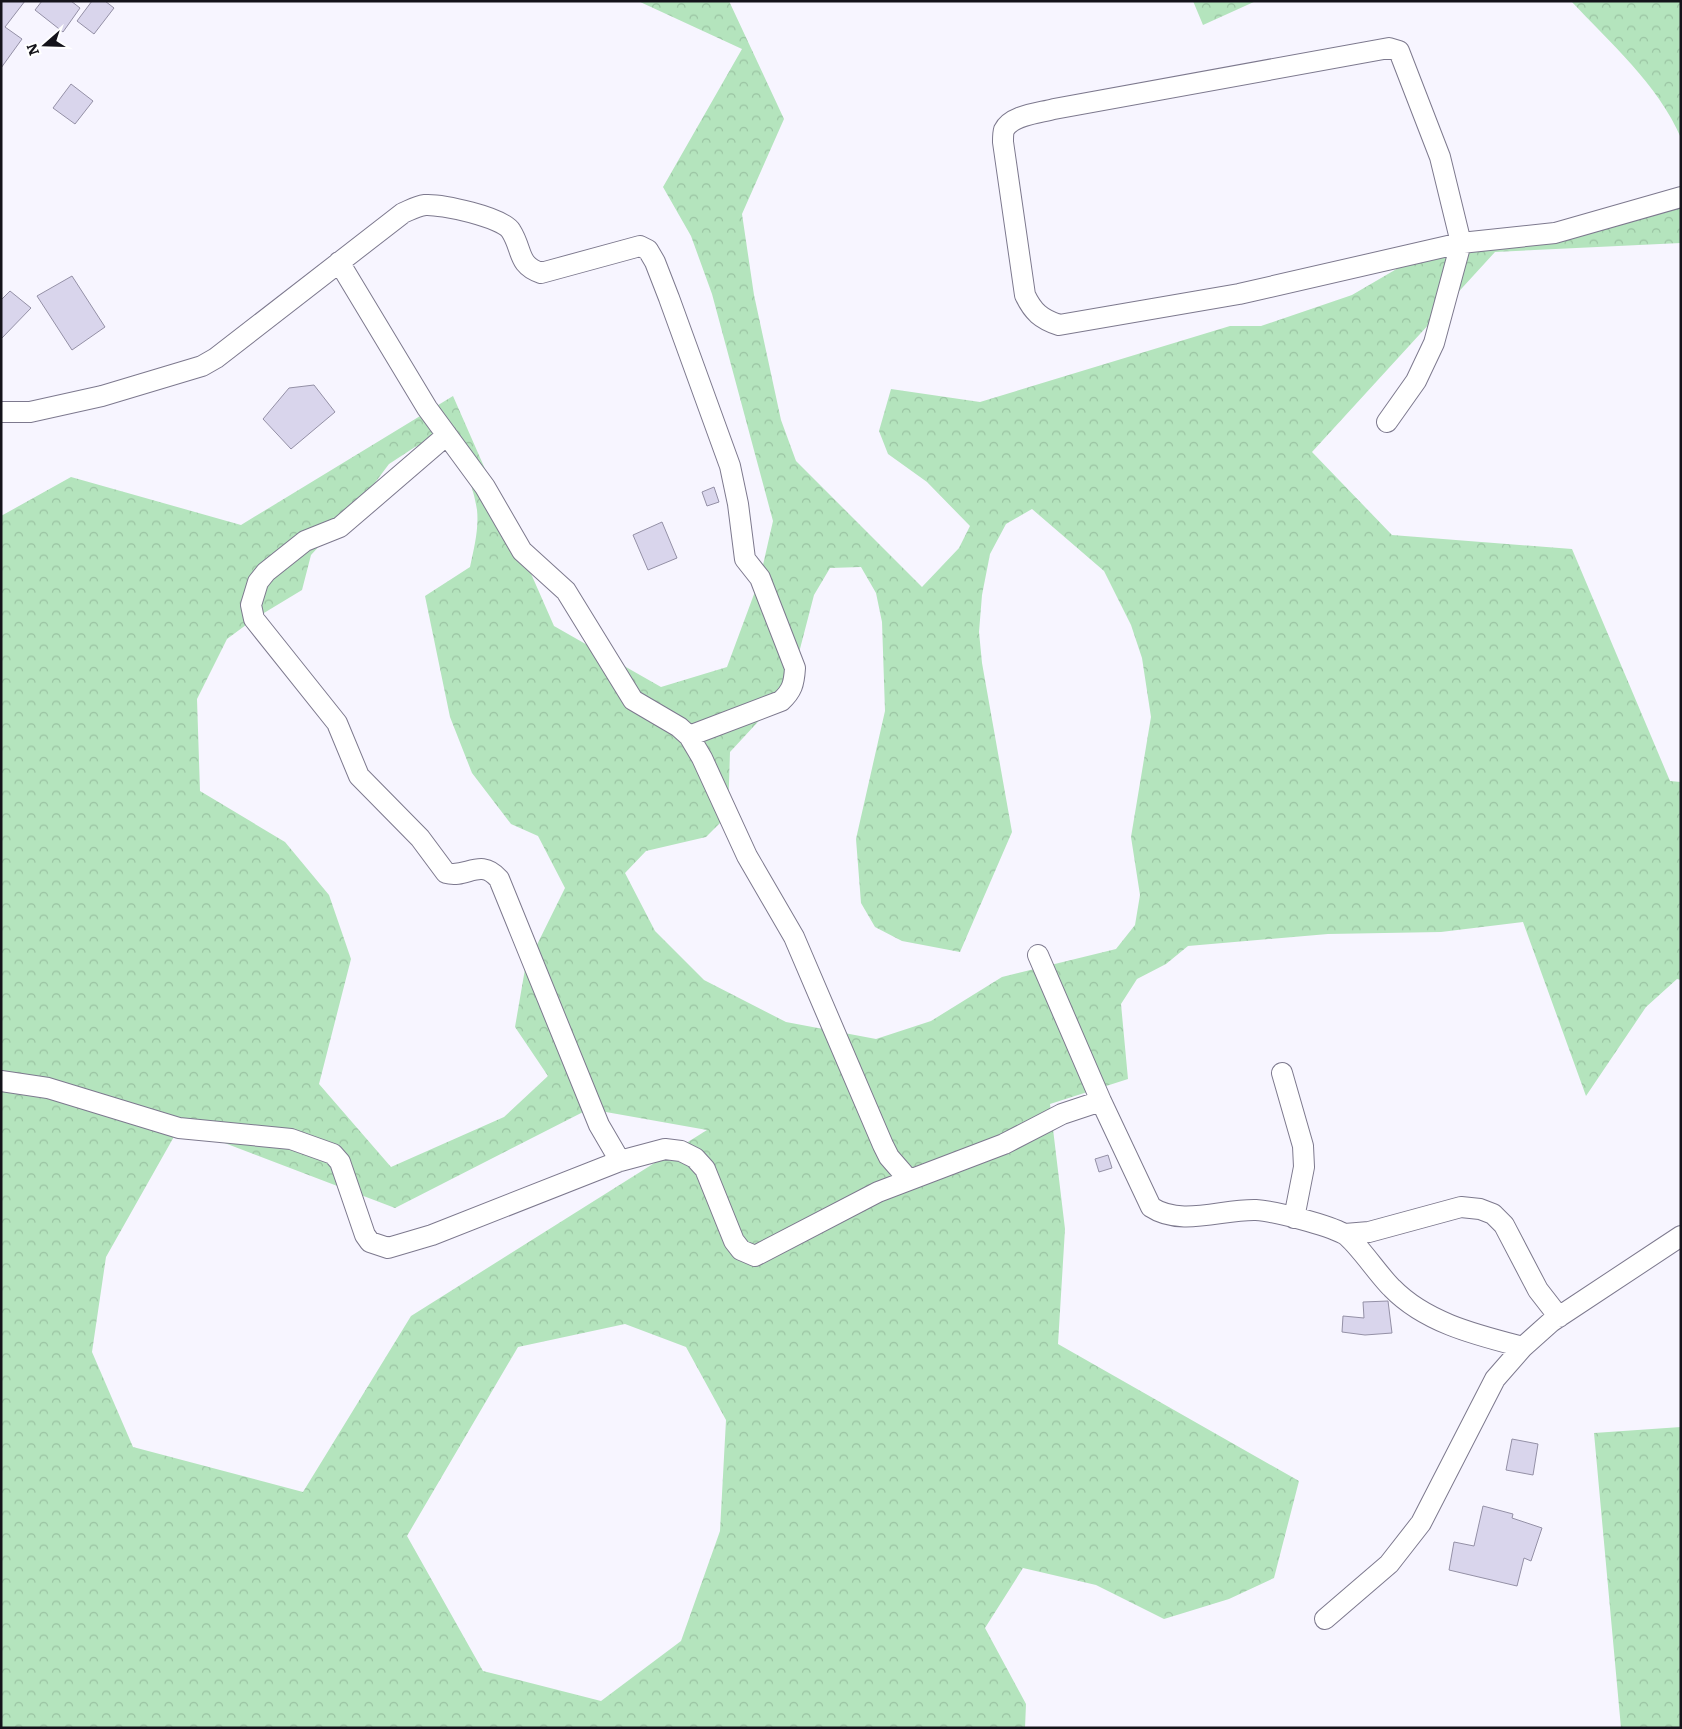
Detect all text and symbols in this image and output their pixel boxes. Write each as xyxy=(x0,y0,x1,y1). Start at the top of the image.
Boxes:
north arrow xyxy=(20,20,70,70)
text: N xyxy=(20,41,43,59)

